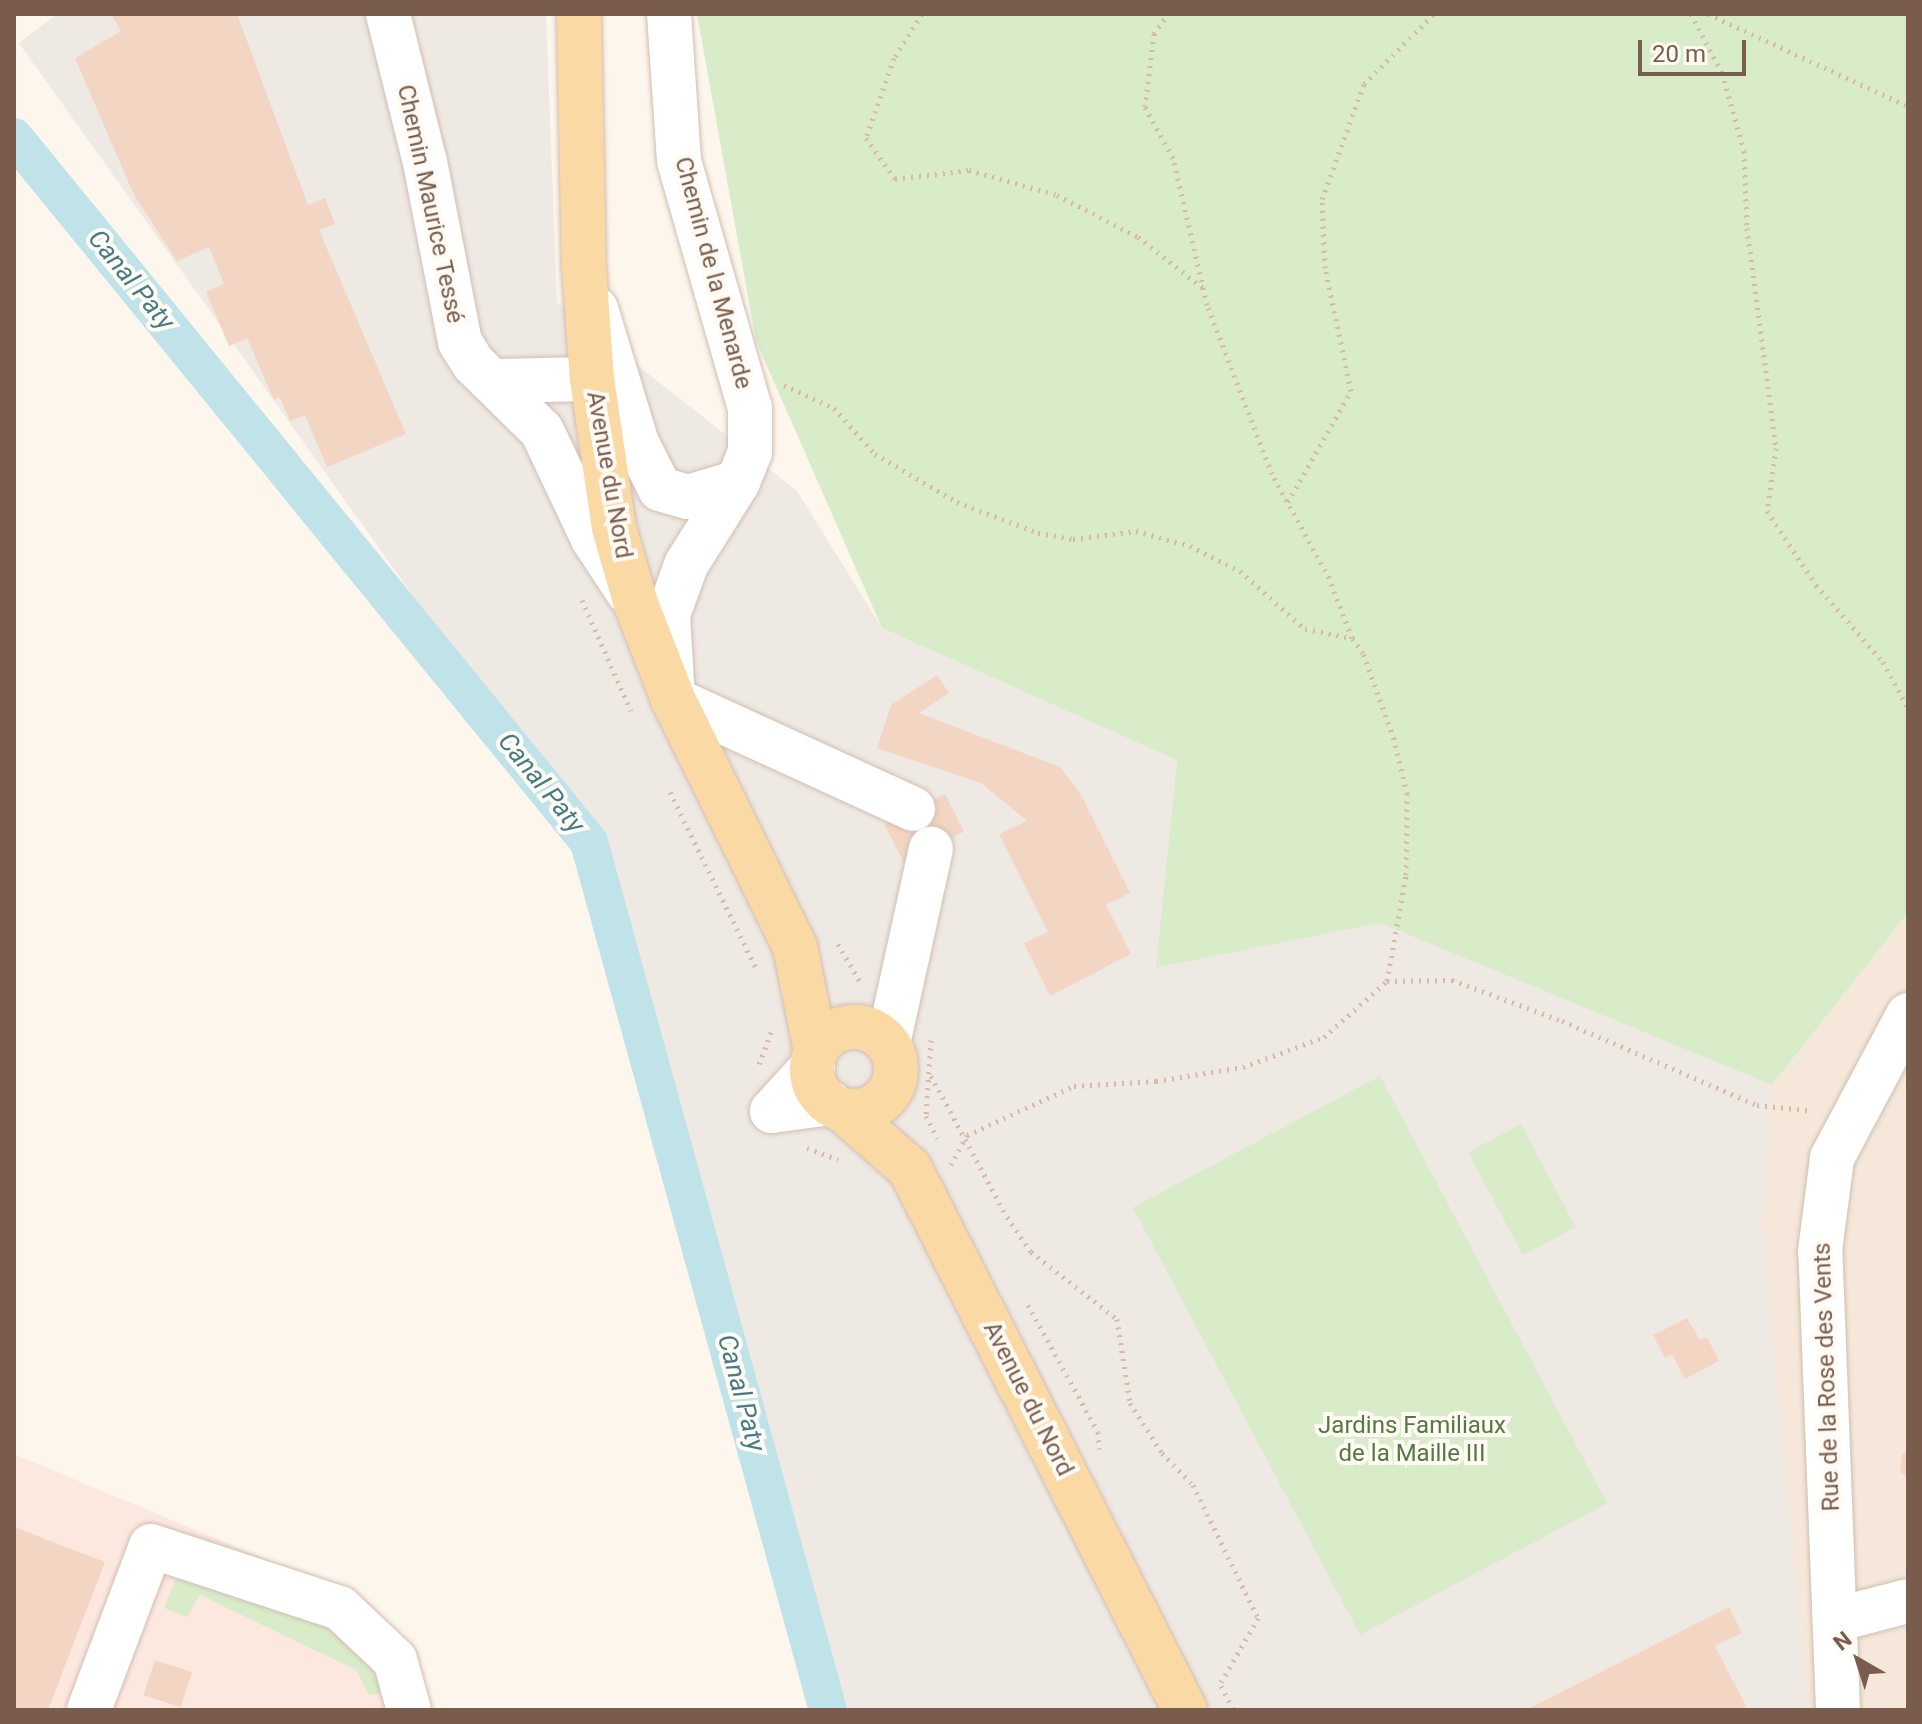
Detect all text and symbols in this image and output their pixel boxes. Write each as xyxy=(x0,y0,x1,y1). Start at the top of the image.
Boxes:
scale bar xyxy=(1642,24,1750,74)
text: 20 m xyxy=(1652,40,1706,68)
street label: Chemin Maurice Tessé xyxy=(391,82,469,326)
street label: Chemin de la Menarde xyxy=(668,154,758,392)
water label: Canal Paty xyxy=(81,224,181,336)
street label: Avenue du Nord xyxy=(580,389,638,561)
water label: Canal Paty xyxy=(491,727,591,839)
street label: Rue de la Rose des Vents xyxy=(1808,1242,1846,1512)
street label: Avenue du Nord xyxy=(977,1317,1079,1481)
water label: Canal Paty xyxy=(710,1331,772,1455)
park label: Jardins Familiaux de la Maille III xyxy=(1318,1412,1506,1468)
north arrow xyxy=(1818,1620,1898,1700)
text: N xyxy=(1829,1626,1856,1656)

